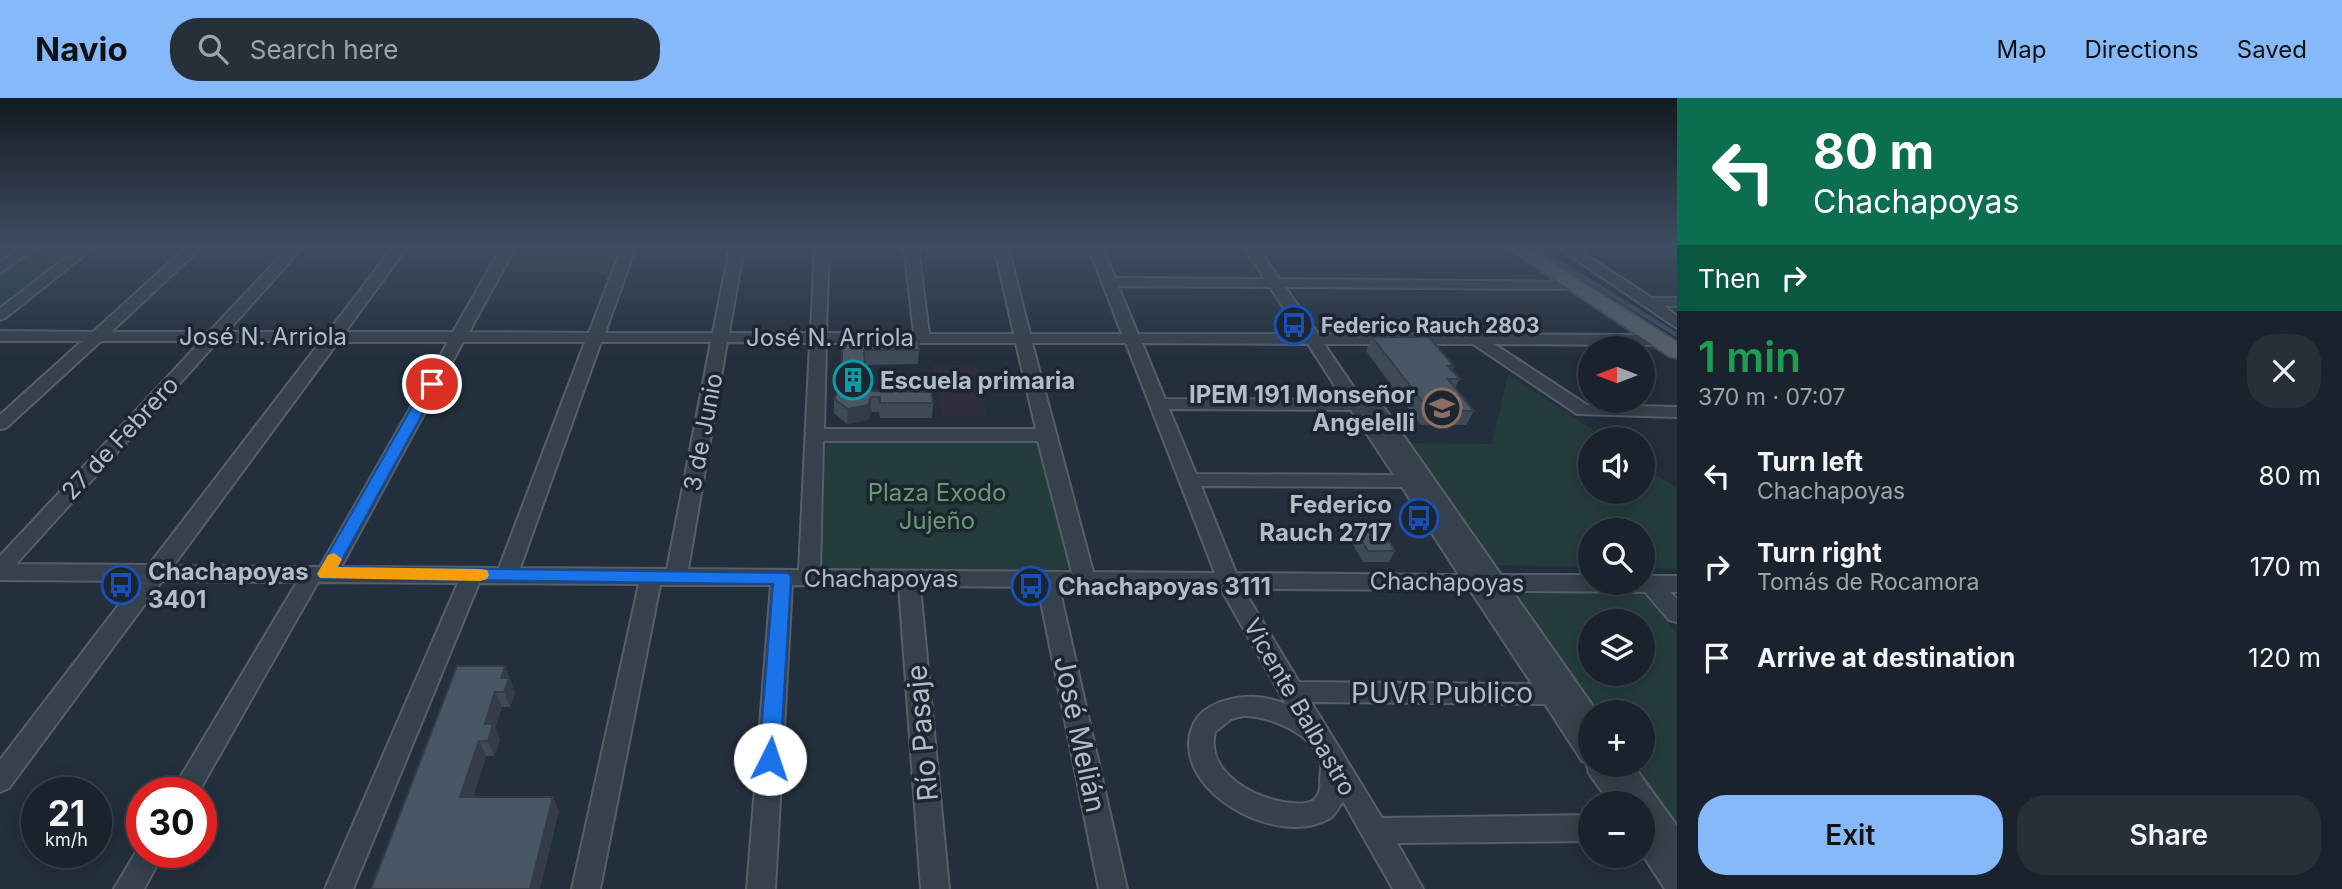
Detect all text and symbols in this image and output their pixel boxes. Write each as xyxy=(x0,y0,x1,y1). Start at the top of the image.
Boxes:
search box xyxy=(170,18,660,81)
text: Navio xyxy=(35,29,128,69)
icon: search xyxy=(194,30,232,68)
text: Search here xyxy=(250,34,398,65)
text: Map xyxy=(1997,35,2046,64)
text: Directions xyxy=(2084,35,2199,64)
text: Saved xyxy=(2237,35,2307,64)
text: 80 m xyxy=(1813,122,1934,181)
icon: left xyxy=(1698,126,1789,217)
text: Chachapoyas xyxy=(1813,182,2019,221)
icon: right xyxy=(1775,259,1813,297)
text: Then xyxy=(1698,263,1761,294)
bus stop icon: Federico Rauch 2803 xyxy=(1273,304,1315,346)
place label: Federico Rauch 2803 xyxy=(1321,313,1540,338)
street label: José N. Arriola xyxy=(179,322,347,351)
street label: José N. Arriola xyxy=(746,323,914,352)
text: 1 min xyxy=(1698,331,1801,382)
button: close xyxy=(2247,334,2321,408)
north arrow xyxy=(1578,336,1656,413)
map controls xyxy=(1578,336,1655,868)
pin xyxy=(402,354,462,414)
building icon: Escuela primaria xyxy=(832,359,874,401)
icon: arrive xyxy=(413,365,451,403)
place label: Escuela primaria xyxy=(880,366,1075,395)
street label: 27 de Febrero xyxy=(56,370,184,506)
street label: 3 de Junio xyxy=(677,371,729,493)
place label: IPEM 191 Monseñor Angelelli xyxy=(1189,380,1415,437)
text: 370 m · 07:07 xyxy=(1698,383,1846,411)
school or university icon: IPEM 191 Monseñor Angelelli xyxy=(1421,387,1463,429)
button: sound xyxy=(1578,427,1655,504)
text: Turn left xyxy=(1757,446,1863,477)
icon: left xyxy=(1698,457,1736,495)
text: 80 m xyxy=(2258,460,2321,491)
text: Chachapoyas xyxy=(1757,477,1905,505)
park label: Plaza Exodo Jujeño xyxy=(868,478,1006,535)
place label: Federico Rauch 2717 xyxy=(1259,490,1392,547)
bus stop icon: Federico Rauch 2717 xyxy=(1398,497,1440,539)
button: search xyxy=(1578,518,1655,595)
text: Turn right xyxy=(1757,537,1882,568)
icon: right xyxy=(1698,548,1736,586)
text: 170 m xyxy=(2250,551,2321,582)
place label: Chachapoyas 3401 xyxy=(148,557,309,614)
bus stop icon: Chachapoyas 3401 xyxy=(100,564,142,606)
street label: Chachapoyas xyxy=(804,564,958,593)
bus stop icon: Chachapoyas 3111 xyxy=(1010,565,1052,607)
street label: Chachapoyas xyxy=(1369,566,1525,598)
text: Tomás de Rocamora xyxy=(1757,568,1980,596)
place label: Chachapoyas 3111 xyxy=(1058,572,1271,601)
button: layers xyxy=(1578,609,1655,686)
street label: Vicente Balbastro xyxy=(1238,613,1362,801)
icon: arrive xyxy=(1698,639,1736,677)
text: Arrive at destination xyxy=(1757,642,2016,673)
text: 120 m xyxy=(2248,642,2321,673)
street label: José Melián xyxy=(1047,653,1113,815)
street label: Río Pasaje xyxy=(899,663,945,803)
street label: PUVR Publico xyxy=(1351,676,1533,710)
button: + xyxy=(1578,700,1655,777)
position arrow xyxy=(733,722,807,796)
speed limit sign: 30 xyxy=(126,777,217,868)
button: − xyxy=(1578,791,1655,868)
text: 21 xyxy=(48,792,85,834)
button: Exit xyxy=(1698,795,2003,875)
button: Share xyxy=(2017,795,2321,875)
text: km/h xyxy=(45,829,88,850)

